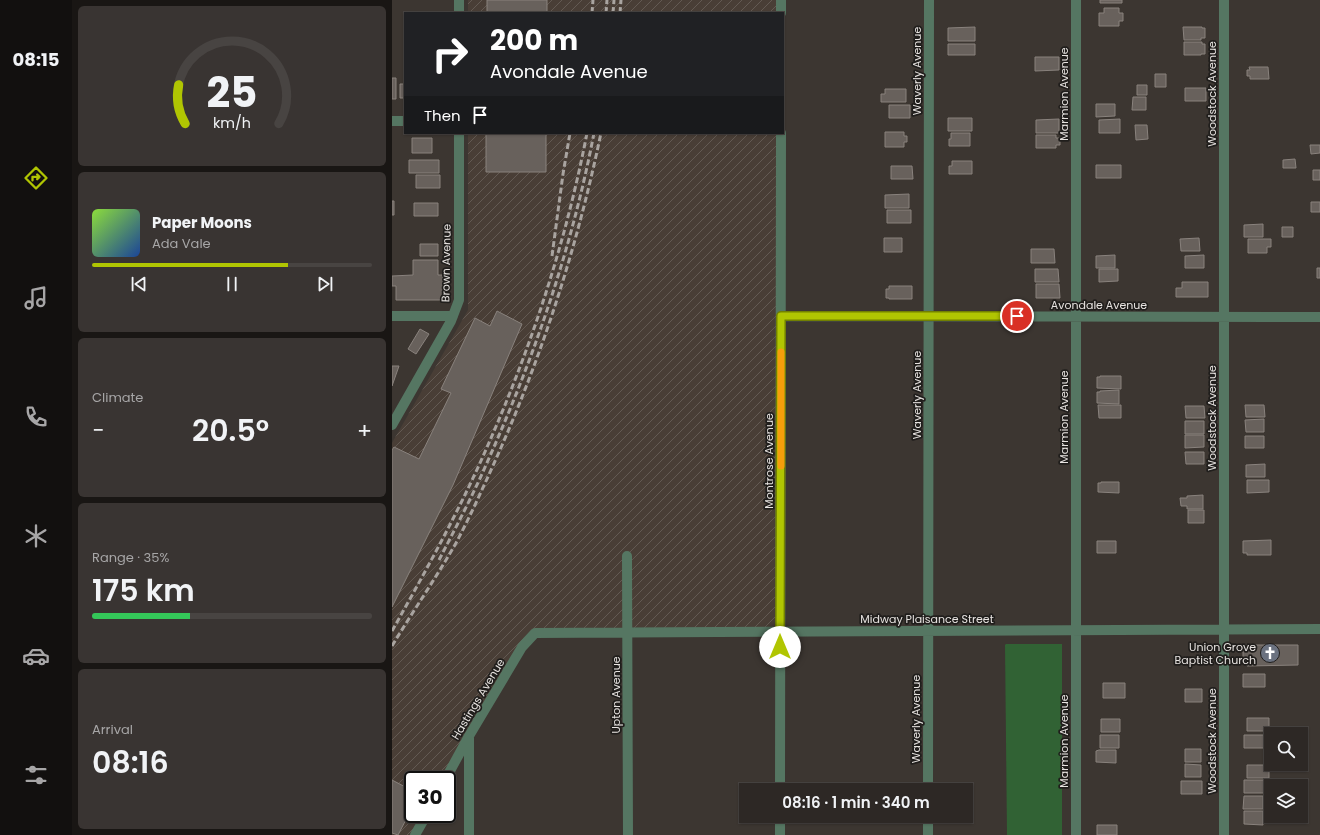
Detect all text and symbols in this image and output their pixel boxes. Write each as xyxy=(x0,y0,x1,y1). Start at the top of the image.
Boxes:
text: 200 m xyxy=(490,21,578,60)
street label: Waverly Avenue xyxy=(909,27,925,115)
icon: right xyxy=(424,28,476,80)
street label: Woodstock Avenue xyxy=(1204,41,1220,147)
text: 08:15 xyxy=(13,47,59,72)
street label: Marmion Avenue xyxy=(1056,47,1072,141)
text: Avondale Avenue xyxy=(490,59,648,84)
text: 25 xyxy=(207,63,257,122)
icon: arrive xyxy=(469,104,491,126)
text: Then xyxy=(424,105,461,126)
text: km/h xyxy=(213,112,251,132)
icon: directions xyxy=(22,164,50,192)
text: Paper Moons xyxy=(152,212,252,233)
street label: Brown Avenue xyxy=(437,224,455,302)
text: Ada Vale xyxy=(152,234,211,253)
icon: previous xyxy=(128,273,150,295)
icon: pause xyxy=(221,273,243,295)
icon: next xyxy=(314,273,336,295)
icon: music xyxy=(22,284,50,312)
street label: Avondale Avenue xyxy=(1051,297,1147,313)
pin xyxy=(1000,299,1034,333)
icon: arrive xyxy=(1006,305,1028,327)
street label: Waverly Avenue xyxy=(909,351,925,439)
street label: Woodstock Avenue xyxy=(1204,365,1220,471)
street label: Marmion Avenue xyxy=(1056,370,1072,464)
text: Climate xyxy=(92,388,143,407)
icon: phone xyxy=(22,403,50,431)
text: 20.5° xyxy=(192,409,269,452)
street label: Montrose Avenue xyxy=(761,413,777,509)
text: − xyxy=(92,415,104,446)
text: + xyxy=(357,415,372,446)
icon: climate xyxy=(22,522,50,550)
text: Range · 35% xyxy=(92,548,169,567)
text: 175 km xyxy=(92,569,195,612)
street label: Midway Plaisance Street xyxy=(860,611,994,627)
position arrow xyxy=(759,626,801,668)
place label: Union Grove Baptist Church xyxy=(1175,639,1256,668)
icon: car xyxy=(22,642,50,670)
church icon: Union Grove Baptist Church xyxy=(1259,642,1281,664)
street label: Hastings Avenue xyxy=(447,655,509,743)
street label: Upton Avenue xyxy=(608,656,624,734)
street label: Waverly Avenue xyxy=(908,675,924,763)
street label: Woodstock Avenue xyxy=(1204,688,1220,794)
street label: Marmion Avenue xyxy=(1056,694,1072,788)
text: Arrival xyxy=(92,720,133,739)
map controls xyxy=(1264,727,1308,823)
button: search xyxy=(1264,727,1308,771)
text: 08:16 xyxy=(92,741,169,784)
icon: filters xyxy=(22,761,50,789)
speed limit sign: 30 xyxy=(404,771,456,823)
button: layers xyxy=(1264,779,1308,823)
text: 08:16 · 1 min · 340 m xyxy=(782,792,930,813)

